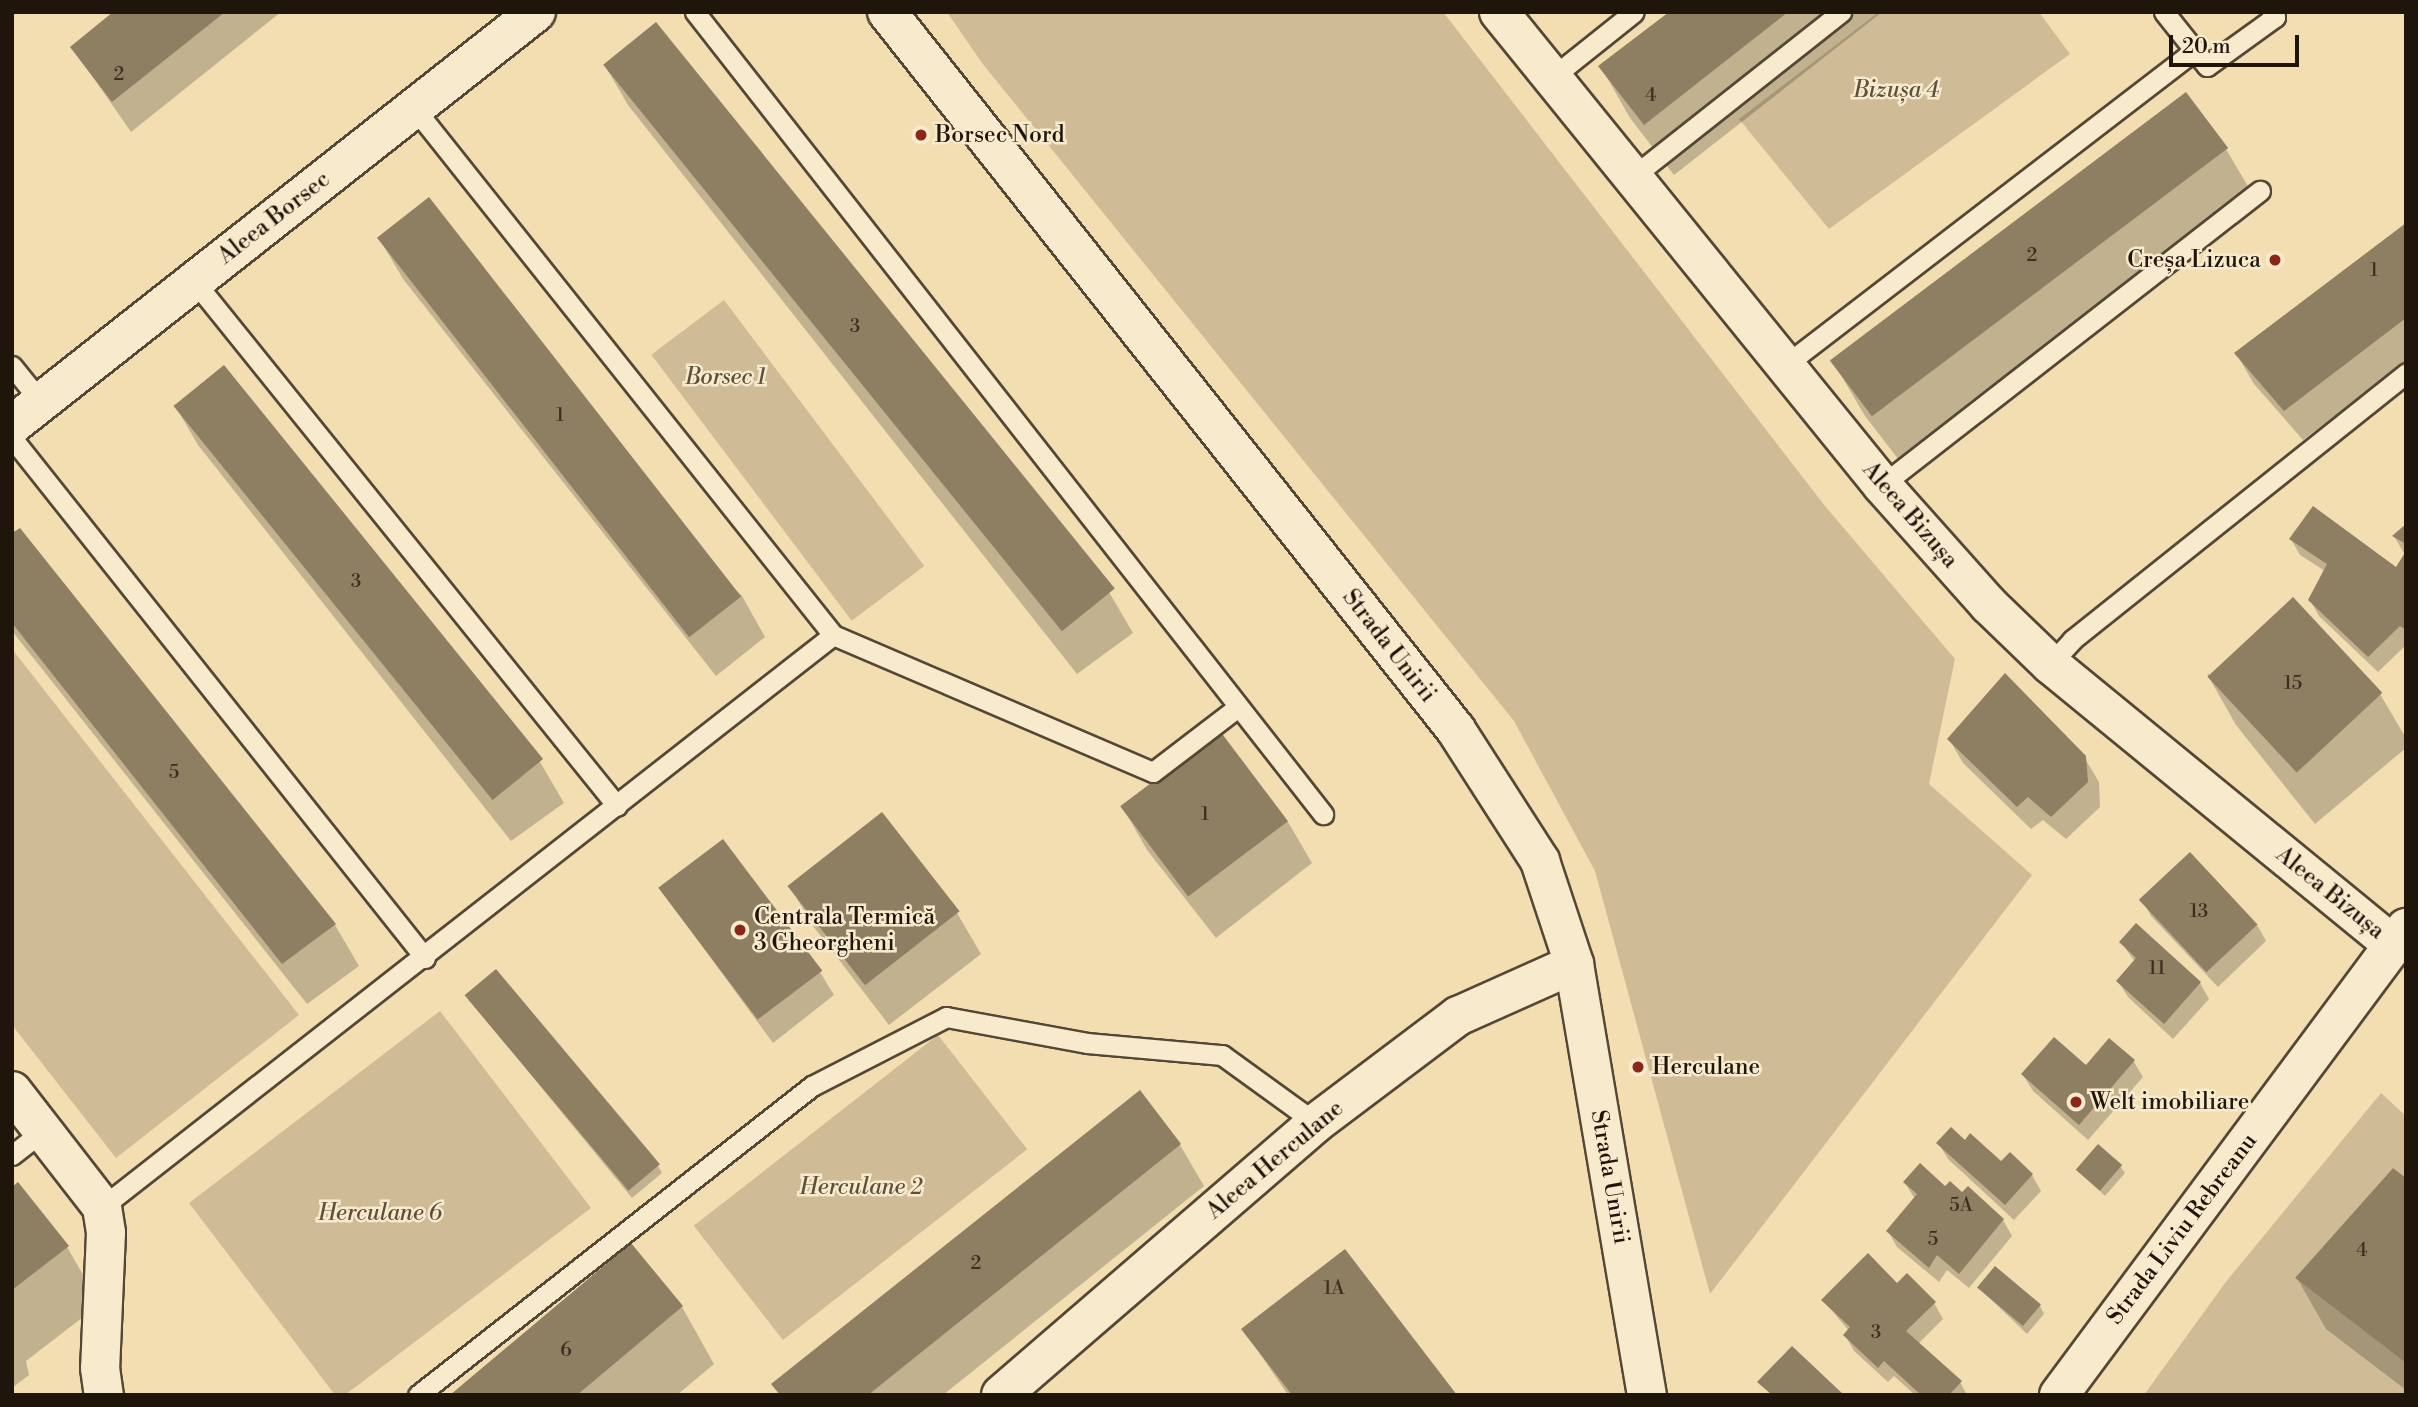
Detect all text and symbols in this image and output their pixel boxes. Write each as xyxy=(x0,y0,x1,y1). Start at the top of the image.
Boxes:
scale bar xyxy=(2173,21,2302,65)
text: 20 m xyxy=(2182,34,2231,60)
house number: 2 xyxy=(114,64,124,86)
park label: Bizușa 4 xyxy=(1853,76,1939,104)
house number: 4 xyxy=(1645,85,1657,107)
place label: Borsec Nord xyxy=(935,121,1065,149)
marker: Borsec Nord xyxy=(913,127,929,143)
street label: Aleea Borsec xyxy=(212,166,336,270)
house number: 2 xyxy=(2027,245,2037,267)
place label: Creșa Lizuca xyxy=(2127,246,2261,274)
marker: Creșa Lizuca xyxy=(2267,252,2283,268)
house number: 1 xyxy=(2370,260,2378,282)
house number: 3 xyxy=(850,316,860,338)
park label: Borsec 1 xyxy=(685,363,765,391)
house number: 1 xyxy=(556,405,564,427)
street label: Aleea Bizușa xyxy=(1856,456,1964,574)
house number: 3 xyxy=(351,571,361,593)
street label: Strada Unirii xyxy=(1336,584,1442,708)
house number: 15 xyxy=(2284,673,2302,695)
house number: 5 xyxy=(169,762,179,784)
house number: 1 xyxy=(1201,804,1209,826)
street label: Aleea Bizușa xyxy=(2270,841,2390,945)
house number: 13 xyxy=(2190,901,2208,923)
place label: Centrala Termică 3 Gheorgheni xyxy=(754,903,935,957)
marker: Centrala Termică 3 Gheorgheni xyxy=(732,922,748,938)
house number: 11 xyxy=(2149,958,2165,980)
place label: Herculane xyxy=(1652,1053,1760,1081)
marker: Herculane xyxy=(1630,1059,1646,1075)
place label: Welt imobiliare xyxy=(2090,1088,2249,1116)
marker: Welt imobiliare xyxy=(2068,1094,2084,1110)
street label: Aleea Herculane xyxy=(1201,1095,1349,1225)
street label: Strada Unirii xyxy=(1585,1108,1635,1246)
street label: Strada Liviu Rebreanu xyxy=(2101,1128,2263,1330)
park label: Herculane 2 xyxy=(800,1173,922,1201)
house number: 5A xyxy=(1949,1195,1973,1217)
park label: Herculane 6 xyxy=(318,1199,442,1227)
house number: 5 xyxy=(1928,1229,1938,1251)
house number: 4 xyxy=(2356,1240,2368,1262)
house number: 2 xyxy=(971,1253,981,1275)
house number: 1A xyxy=(1323,1278,1345,1300)
house number: 3 xyxy=(1871,1322,1881,1344)
house number: 6 xyxy=(560,1340,572,1362)

